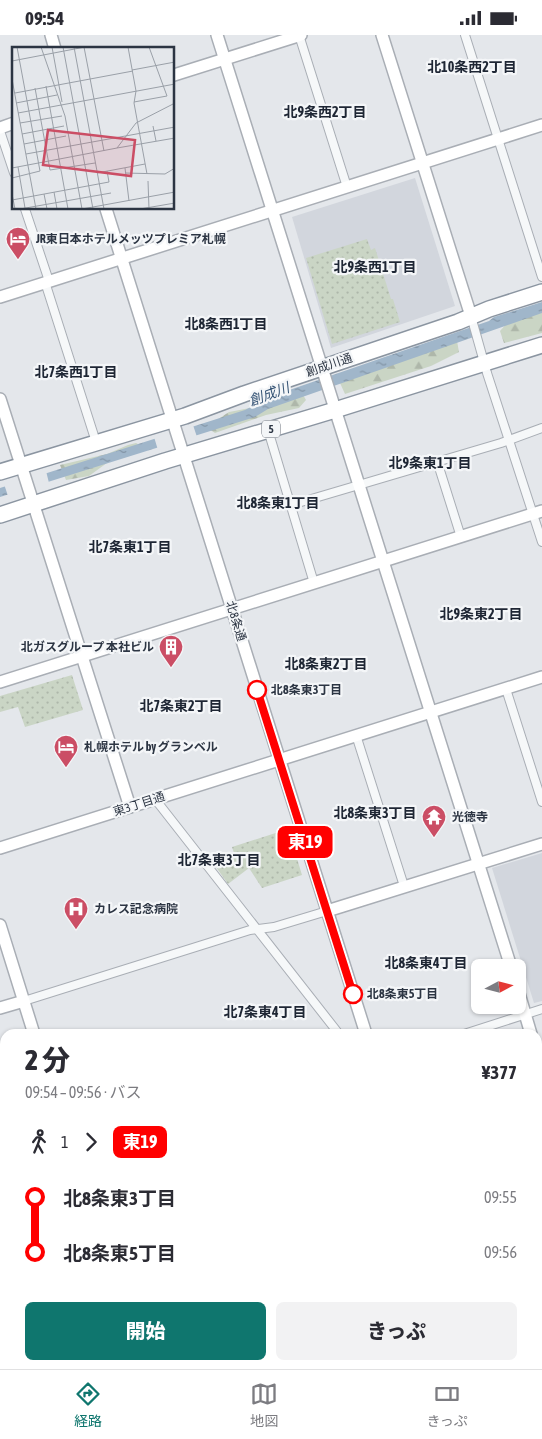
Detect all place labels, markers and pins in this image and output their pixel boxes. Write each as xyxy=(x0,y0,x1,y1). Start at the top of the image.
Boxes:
hotel icon: JR東日本ホテルメッツプレミア札幌 xyxy=(5,226,31,260)
place label: JR東日本ホテルメッツプレミア札幌 xyxy=(35,232,226,246)
building icon: 北ガスグループ 本社ビル xyxy=(158,634,184,668)
place label: 北ガスグループ 本社ビル xyxy=(21,640,154,654)
marker: 北8条東3丁目 xyxy=(247,680,267,700)
place label: 北8条東3丁目 xyxy=(271,683,342,697)
hotel icon: 札幌ホテル by グランベル xyxy=(53,734,79,768)
place label: 札幌ホテル by グランベル xyxy=(84,740,218,754)
temple icon: 光徳寺 xyxy=(421,804,447,838)
place label: 光徳寺 xyxy=(452,810,488,824)
hospital icon: カレス記念病院 xyxy=(63,896,89,930)
place label: カレス記念病院 xyxy=(94,902,178,916)
marker: 北8条東5丁目 xyxy=(343,984,363,1004)
place label: 北8条東5丁目 xyxy=(367,987,438,1001)

